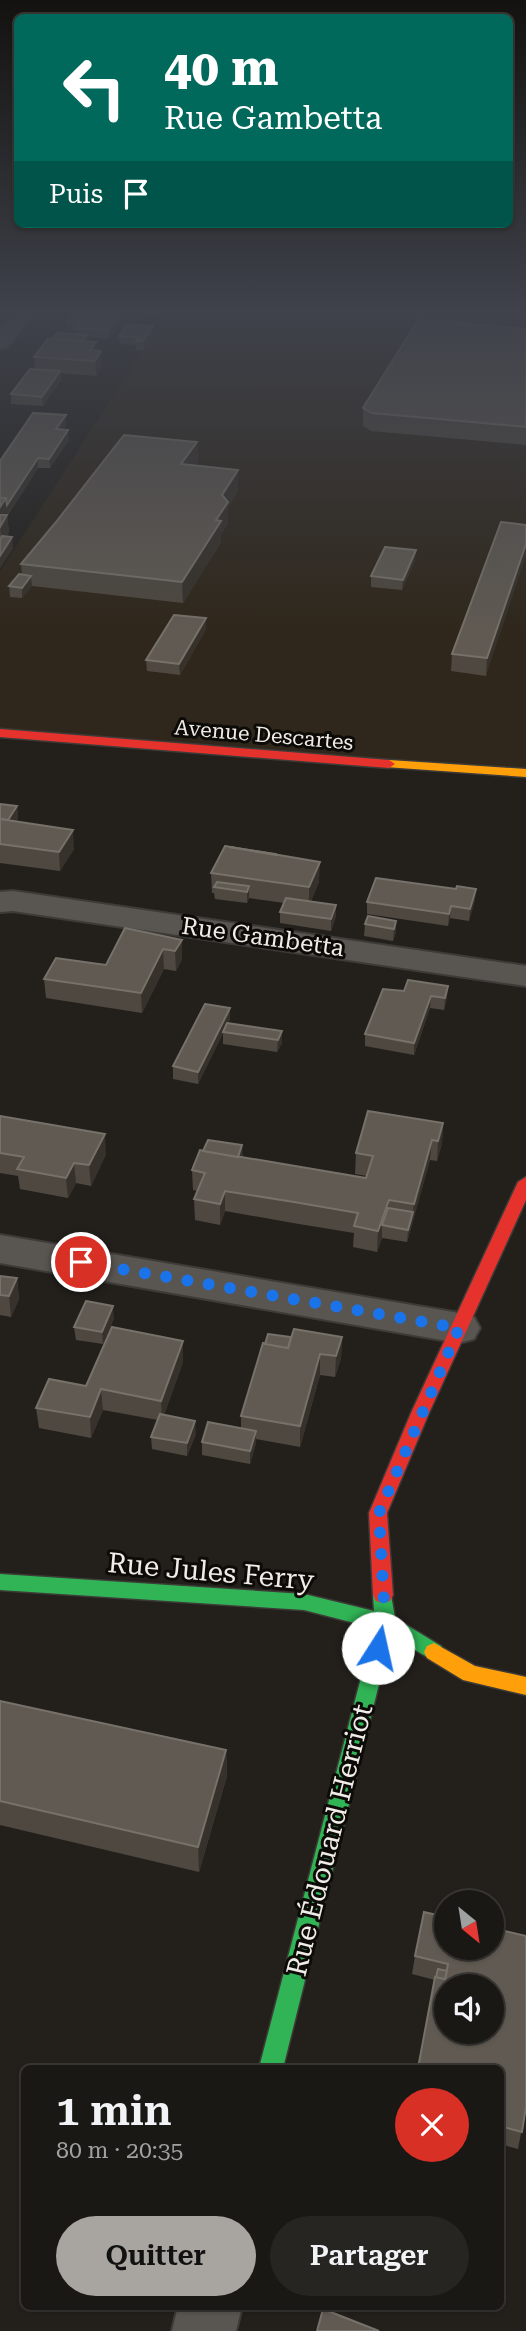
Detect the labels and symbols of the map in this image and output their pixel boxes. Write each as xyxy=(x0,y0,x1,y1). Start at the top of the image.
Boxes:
street label: Avenue Descartes xyxy=(174,715,354,755)
street label: Rue Gambetta xyxy=(180,912,346,962)
pin xyxy=(51,1232,111,1292)
street label: Rue Jules Ferry xyxy=(106,1546,316,1597)
position arrow xyxy=(341,1611,415,1685)
street label: Rue Édouard Herriot xyxy=(279,1701,379,1979)
north arrow xyxy=(434,1890,504,1960)

